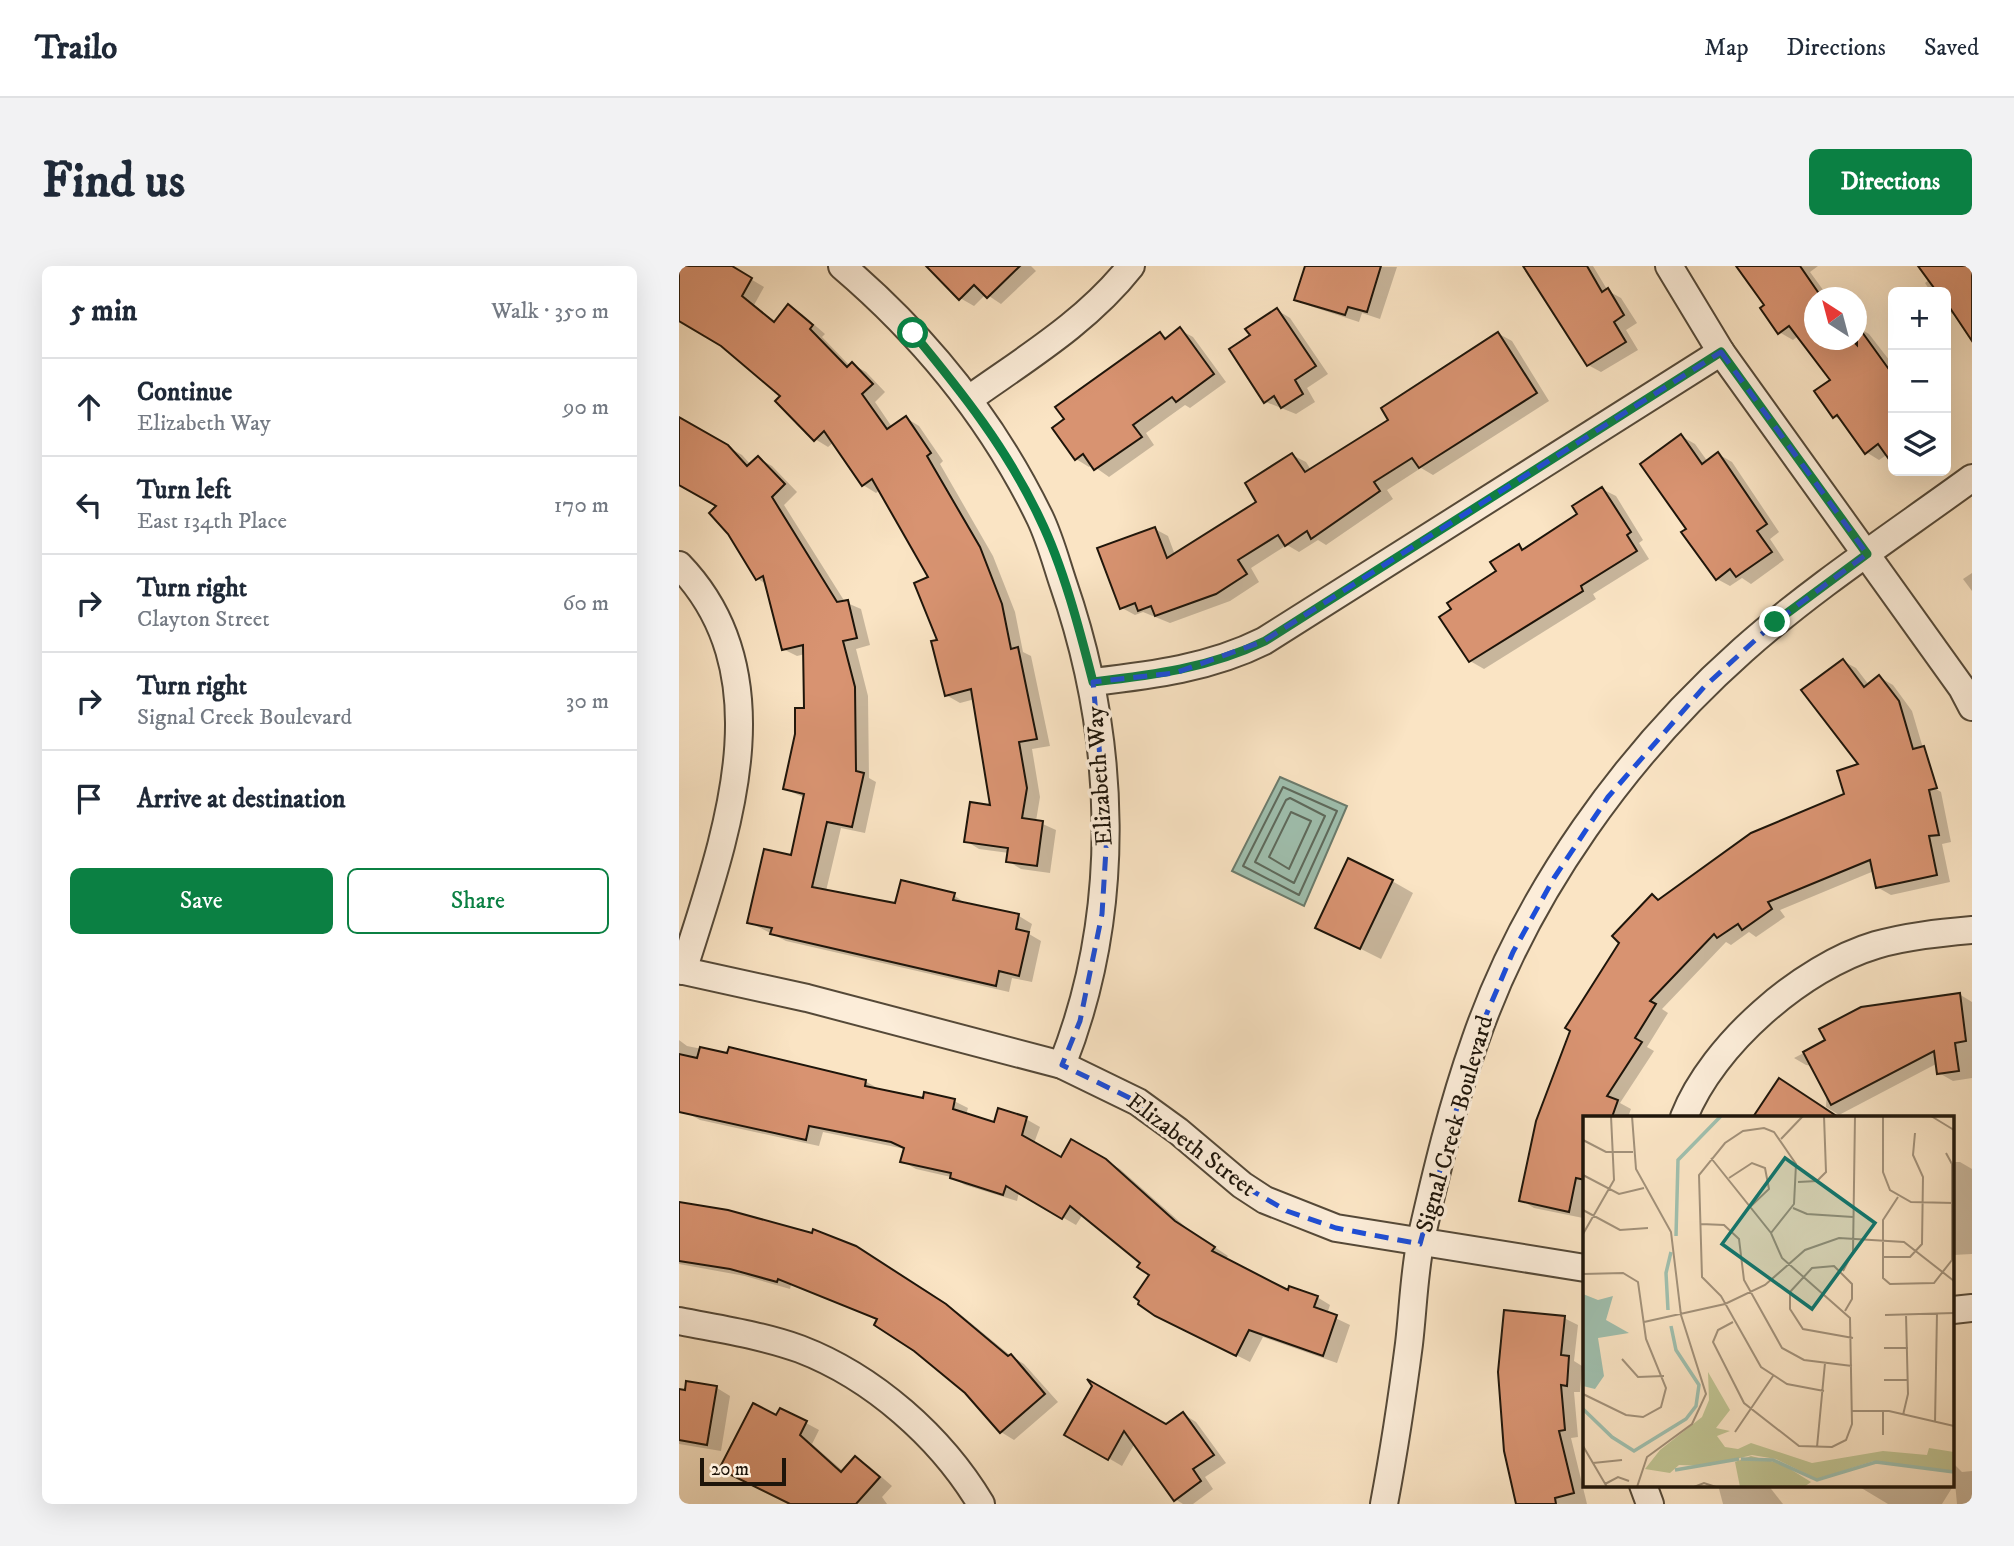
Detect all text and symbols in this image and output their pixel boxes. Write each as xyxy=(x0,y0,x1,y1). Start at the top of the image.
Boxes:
text: Trailo xyxy=(35,28,117,69)
text: Map xyxy=(1704,33,1749,63)
text: Directions xyxy=(1787,33,1886,63)
text: Saved xyxy=(1924,33,1979,63)
button: Directions xyxy=(1809,149,1972,215)
text: Find us xyxy=(42,151,185,213)
north arrow xyxy=(1804,287,1867,350)
map controls xyxy=(1888,287,1951,476)
button: + xyxy=(1888,287,1951,350)
text: 5 min xyxy=(70,293,137,330)
text: Walk · 350 m xyxy=(491,297,609,326)
route start xyxy=(897,317,928,348)
button: − xyxy=(1888,350,1951,413)
text: Continue xyxy=(137,376,232,409)
icon: ahead xyxy=(70,388,108,426)
text: 90 m xyxy=(563,393,609,422)
text: Elizabeth Way xyxy=(137,409,271,438)
button: layers xyxy=(1888,413,1951,476)
text: Turn left xyxy=(137,474,231,507)
icon: left xyxy=(70,486,108,524)
text: 170 m xyxy=(554,491,609,520)
text: East 134th Place xyxy=(137,507,287,536)
text: Turn right xyxy=(137,572,247,605)
icon: right xyxy=(70,584,108,622)
text: 60 m xyxy=(562,589,609,618)
text: Clayton Street xyxy=(137,605,270,634)
route end xyxy=(1759,606,1790,637)
text: Turn right xyxy=(137,670,247,703)
icon: right xyxy=(70,682,108,720)
text: 30 m xyxy=(566,687,609,716)
text: Signal Creek Boulevard xyxy=(137,703,352,732)
street label: Elizabeth Way xyxy=(1080,705,1120,847)
icon: arrive xyxy=(70,780,108,818)
text: Arrive at destination xyxy=(137,783,346,816)
button: Save xyxy=(70,868,333,934)
button: Share xyxy=(347,868,609,934)
street label: Signal Creek Boulevard xyxy=(1410,1012,1500,1236)
street label: Elizabeth Street xyxy=(1120,1087,1262,1204)
inset map xyxy=(1583,1116,1955,1486)
scale bar xyxy=(700,1455,786,1487)
text: 20 m xyxy=(711,1458,749,1481)

